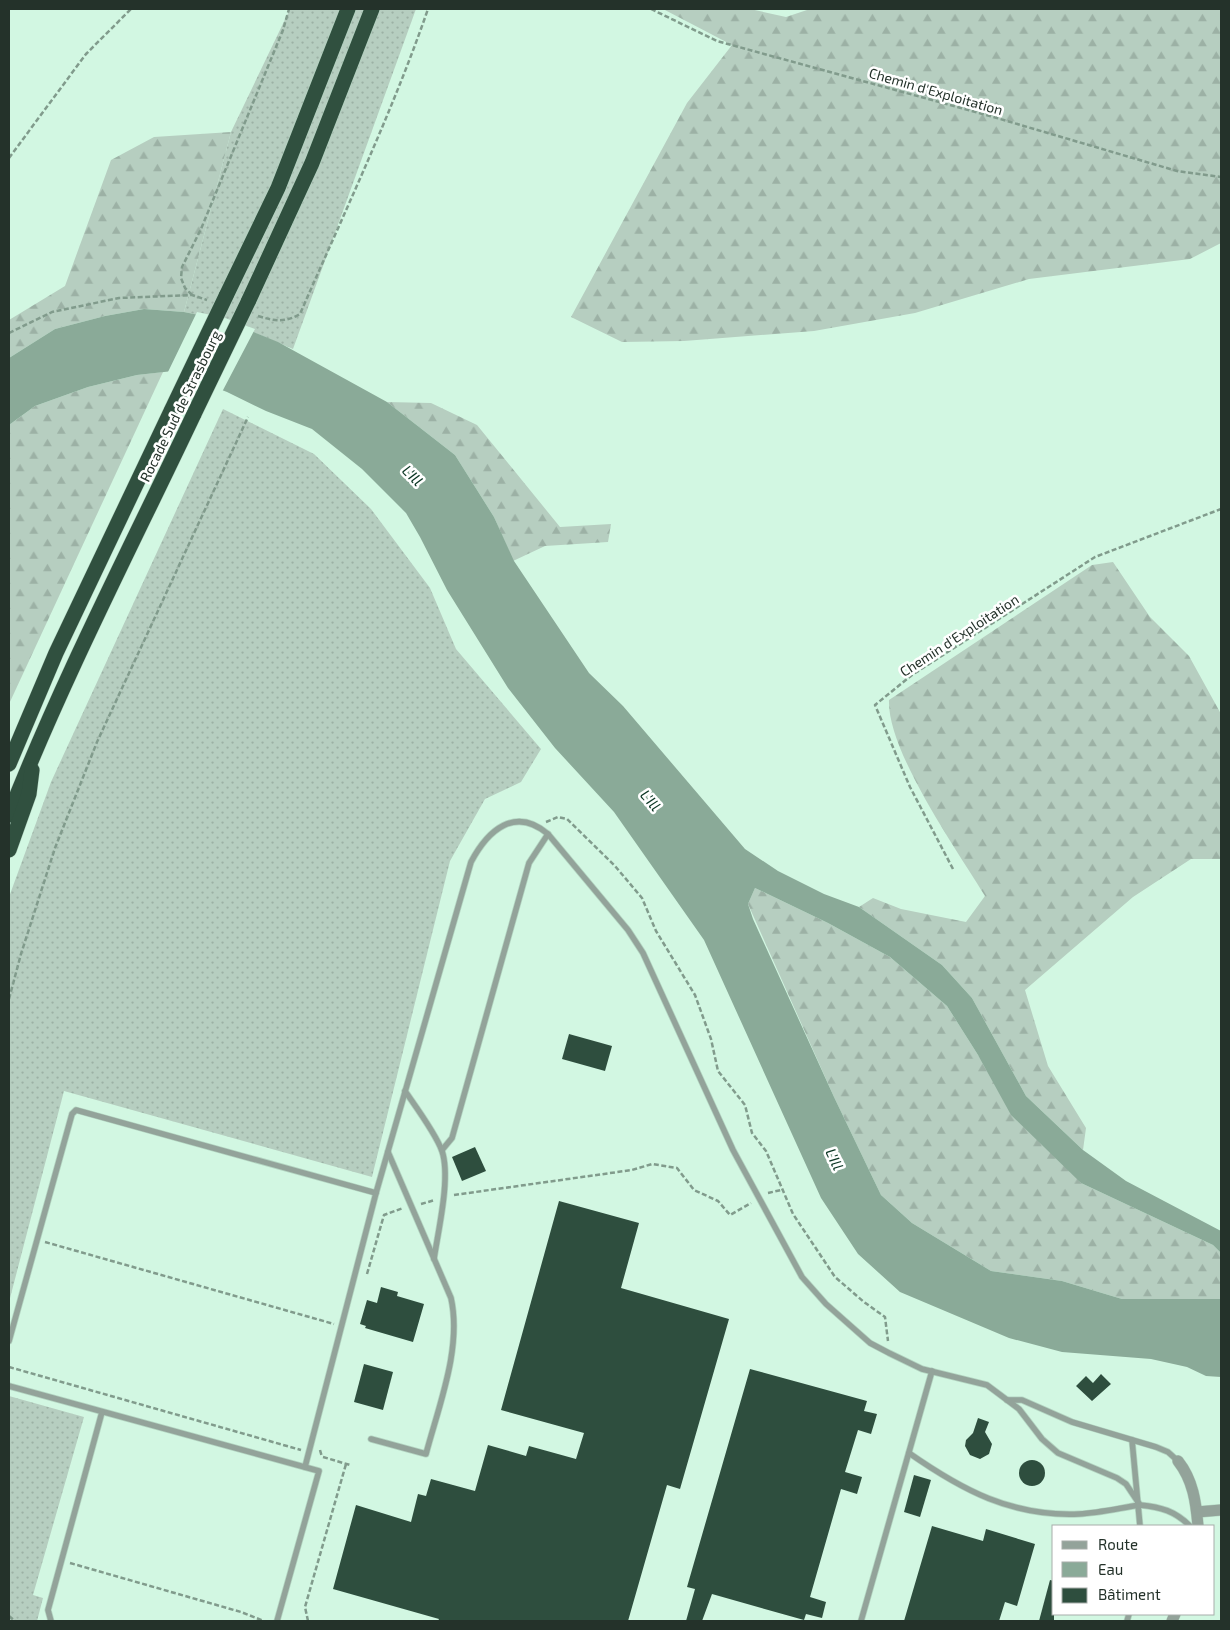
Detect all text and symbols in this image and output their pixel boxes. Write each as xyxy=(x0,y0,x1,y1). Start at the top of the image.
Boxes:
street label: Chemin d'Exploitation xyxy=(867,64,1005,118)
street label: Rocade Sud de Strasbourg xyxy=(136,327,224,484)
water label: L'Ill xyxy=(399,461,427,489)
street label: Chemin d'Exploitation xyxy=(896,590,1022,680)
water label: L'Ill xyxy=(637,786,665,814)
water label: L'Ill xyxy=(822,1145,848,1173)
legend xyxy=(1052,1525,1215,1615)
text: Route xyxy=(1098,1535,1138,1553)
text: Eau xyxy=(1098,1560,1123,1578)
text: Bâtiment xyxy=(1098,1585,1161,1603)

